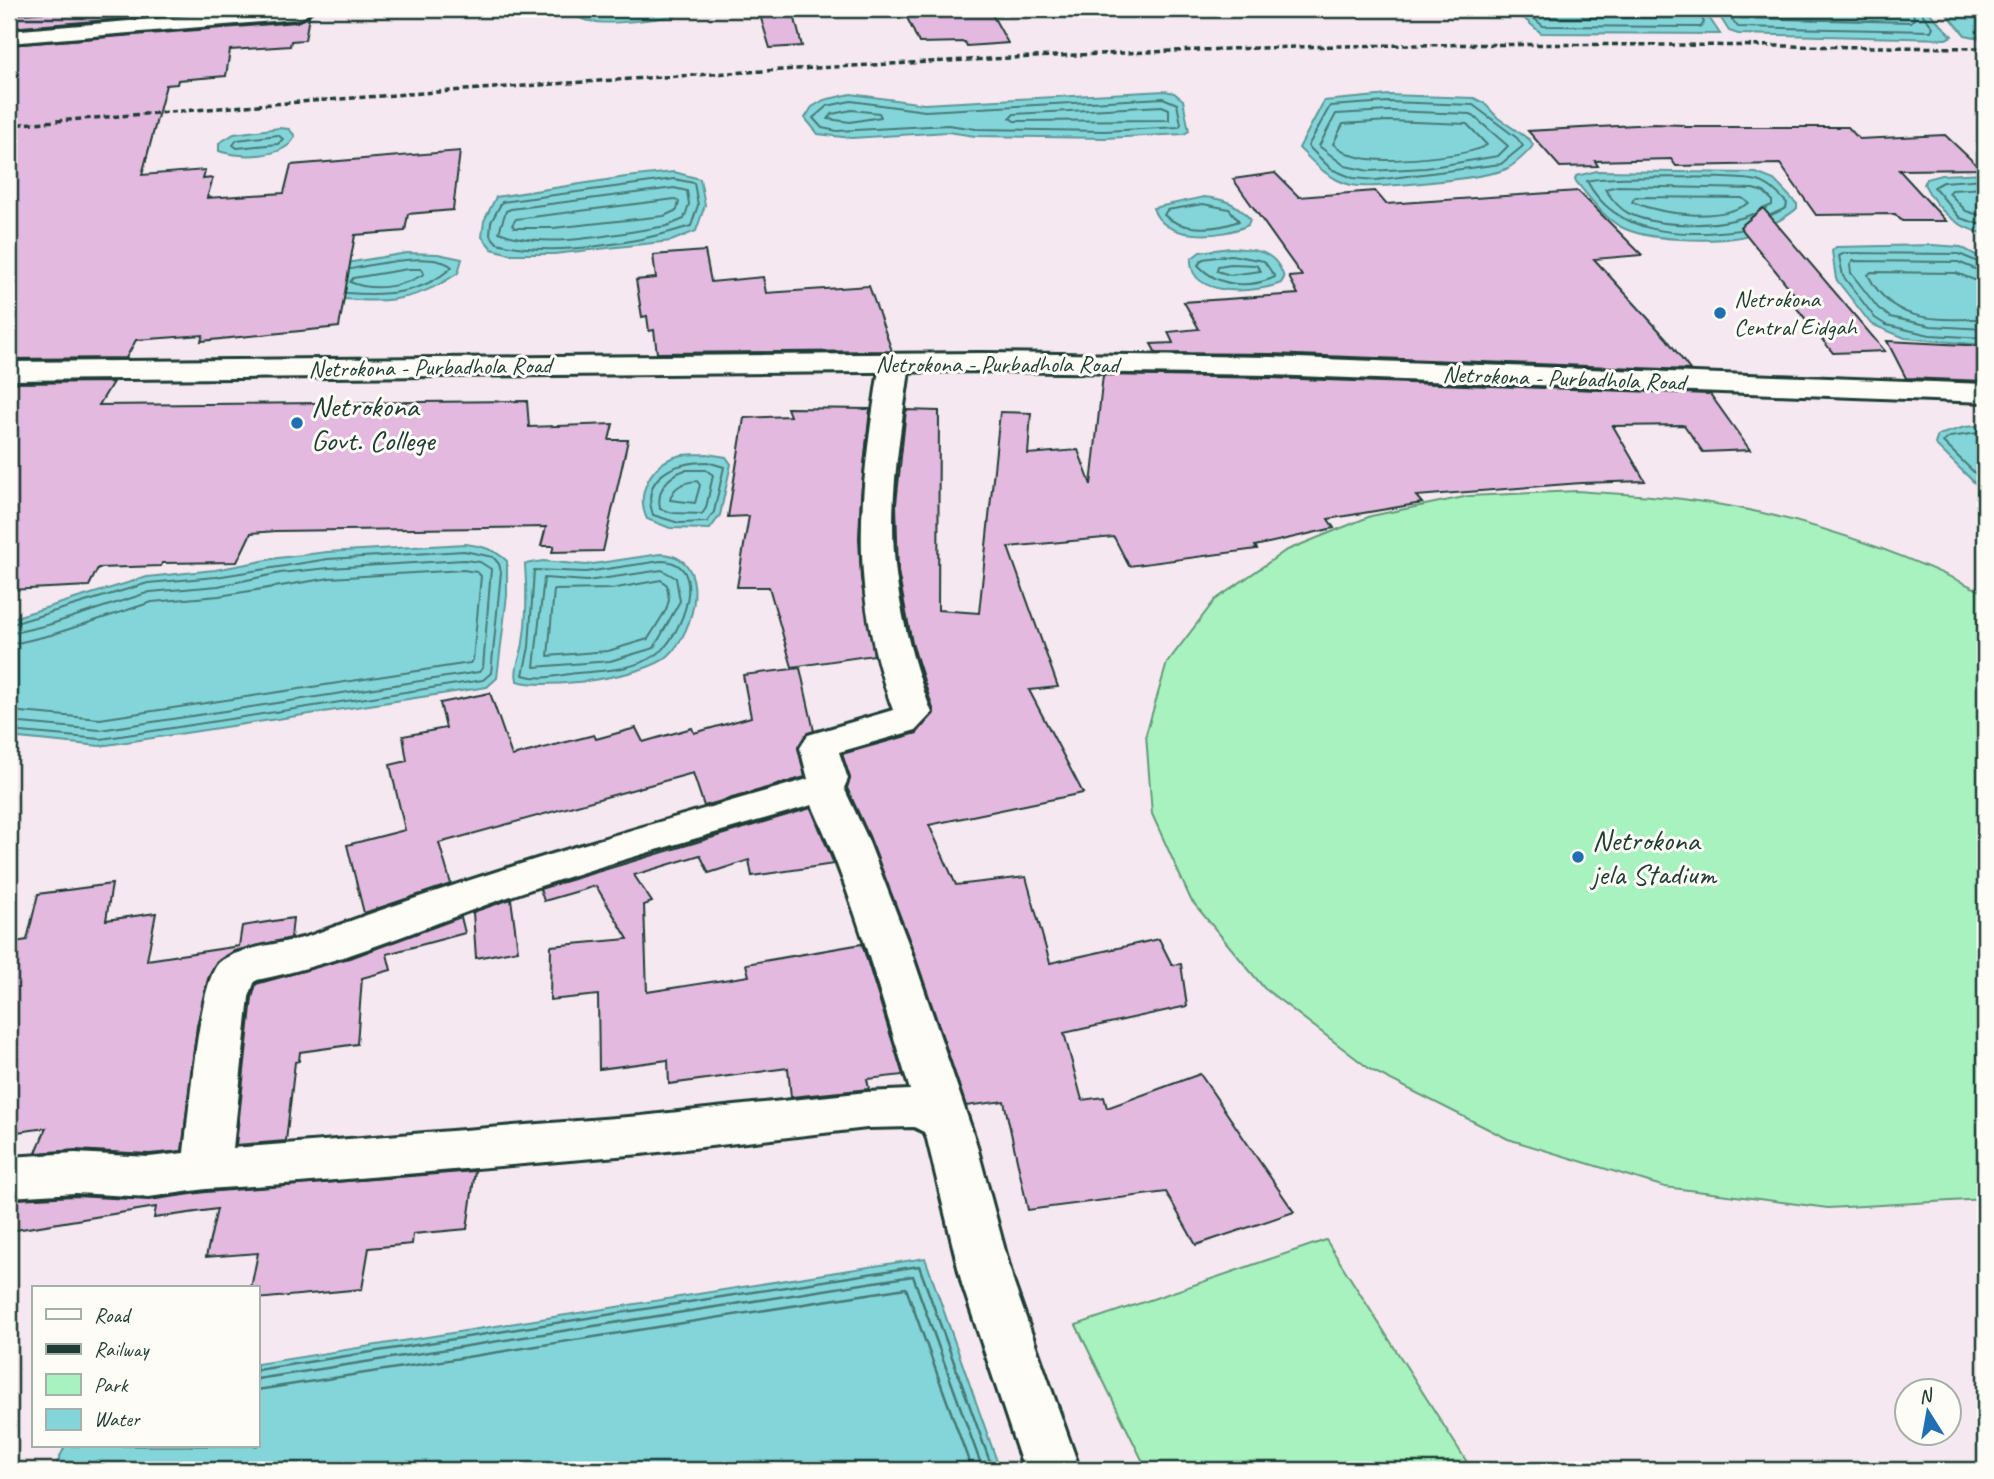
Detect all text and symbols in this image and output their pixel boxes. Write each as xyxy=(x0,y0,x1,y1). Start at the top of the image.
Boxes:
place label: Netrokona Central Eidgah xyxy=(1734,284,1859,342)
marker: Netrokona Central Eidgah xyxy=(1712,305,1728,321)
street label: Netrokona - Purbadhola Road xyxy=(875,349,1122,379)
street label: Netrokona - Purbadhola Road xyxy=(308,350,555,384)
street label: Netrokona - Purbadhola Road xyxy=(1442,359,1690,397)
place label: Netrokona Govt. College xyxy=(311,387,437,459)
marker: Netrokona Govt. College xyxy=(289,415,305,431)
place label: Netrokona jela Stadium xyxy=(1589,821,1718,893)
marker: Netrokona jela Stadium xyxy=(1570,849,1586,865)
legend xyxy=(32,1286,259,1448)
text: Road xyxy=(94,1302,133,1328)
text: Railway xyxy=(94,1336,150,1362)
text: Park xyxy=(94,1372,129,1398)
north arrow xyxy=(1892,1378,1962,1448)
text: N xyxy=(1917,1383,1936,1409)
text: Water xyxy=(94,1406,141,1432)

